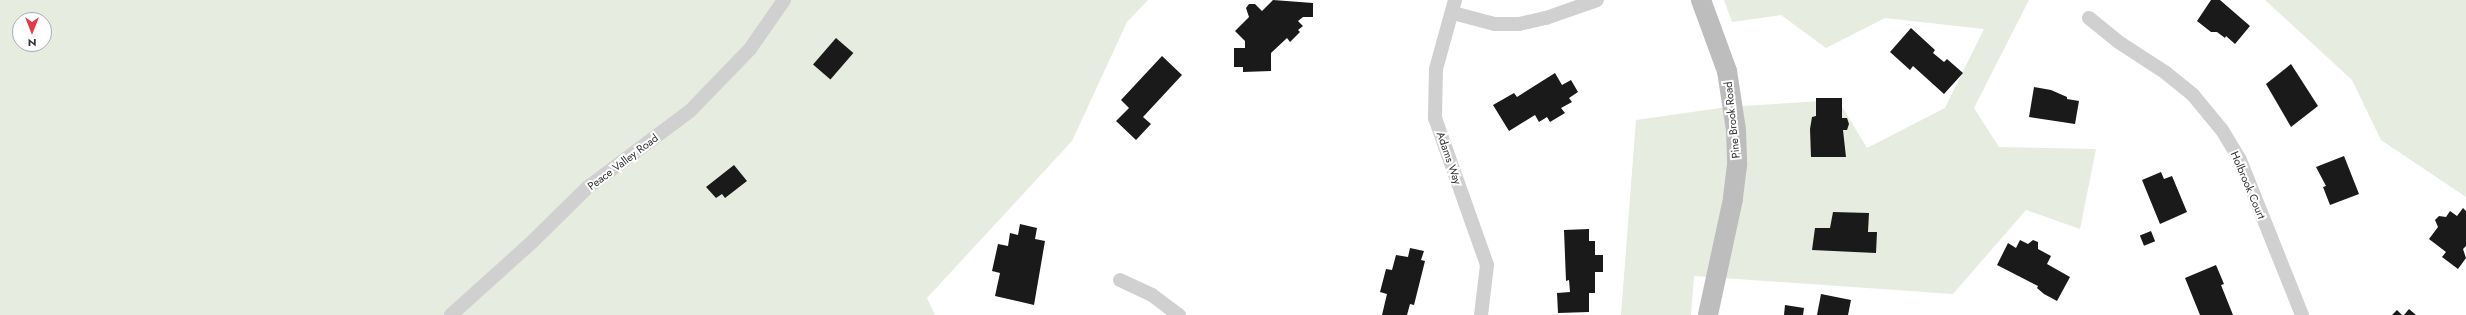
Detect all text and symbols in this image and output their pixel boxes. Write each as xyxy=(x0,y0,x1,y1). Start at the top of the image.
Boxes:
north arrow xyxy=(12,12,52,52)
text: N xyxy=(28,35,36,51)
street label: Pine Brook Road xyxy=(1721,81,1743,159)
street label: Adams Way xyxy=(1434,130,1464,186)
street label: Peace Valley Road xyxy=(585,131,661,193)
street label: Holbrook Court xyxy=(2228,149,2268,221)

